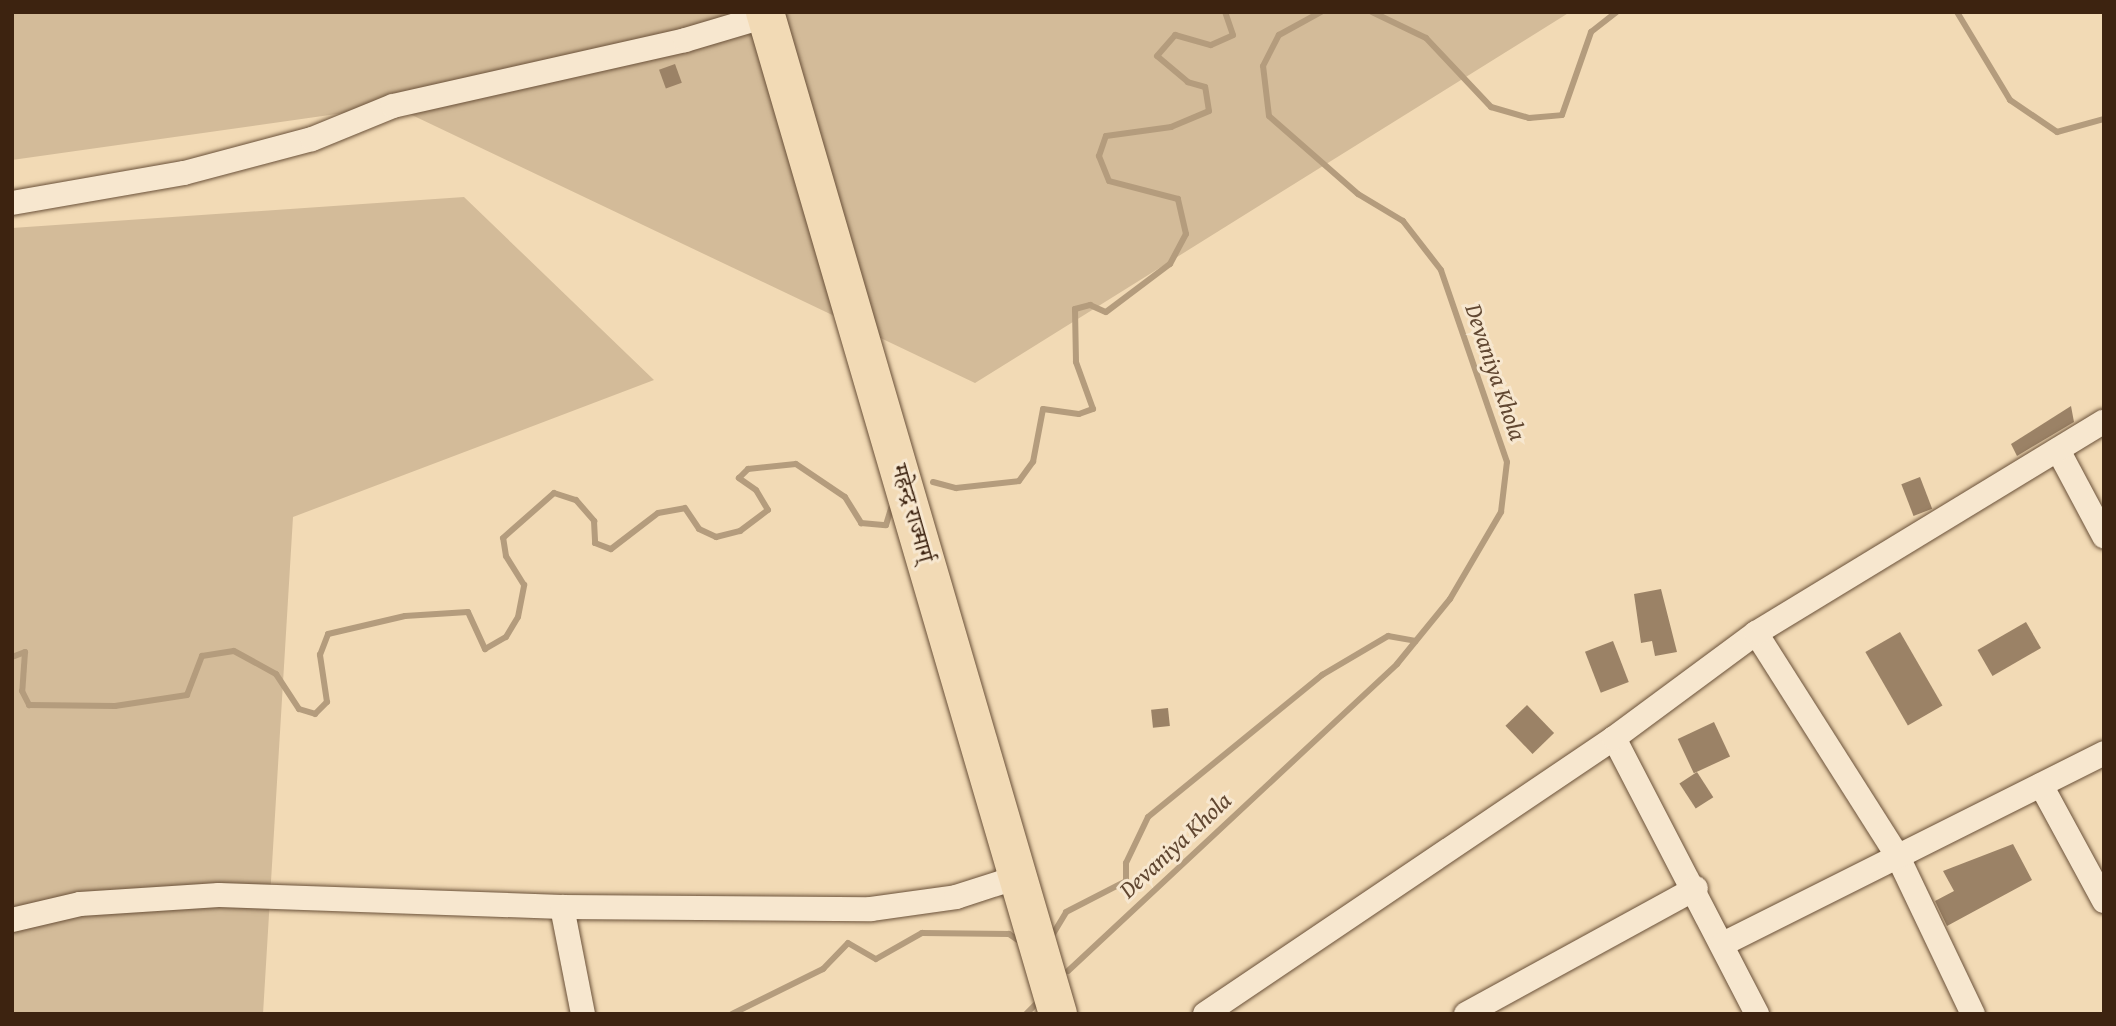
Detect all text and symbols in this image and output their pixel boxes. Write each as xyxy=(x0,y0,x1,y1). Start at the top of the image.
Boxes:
water label: Devaniya Khola xyxy=(1459,300,1533,444)
street label: महेन्द्र राज्मार्ग् xyxy=(886,461,940,565)
water label: Devaniya Khola xyxy=(1113,786,1237,904)

